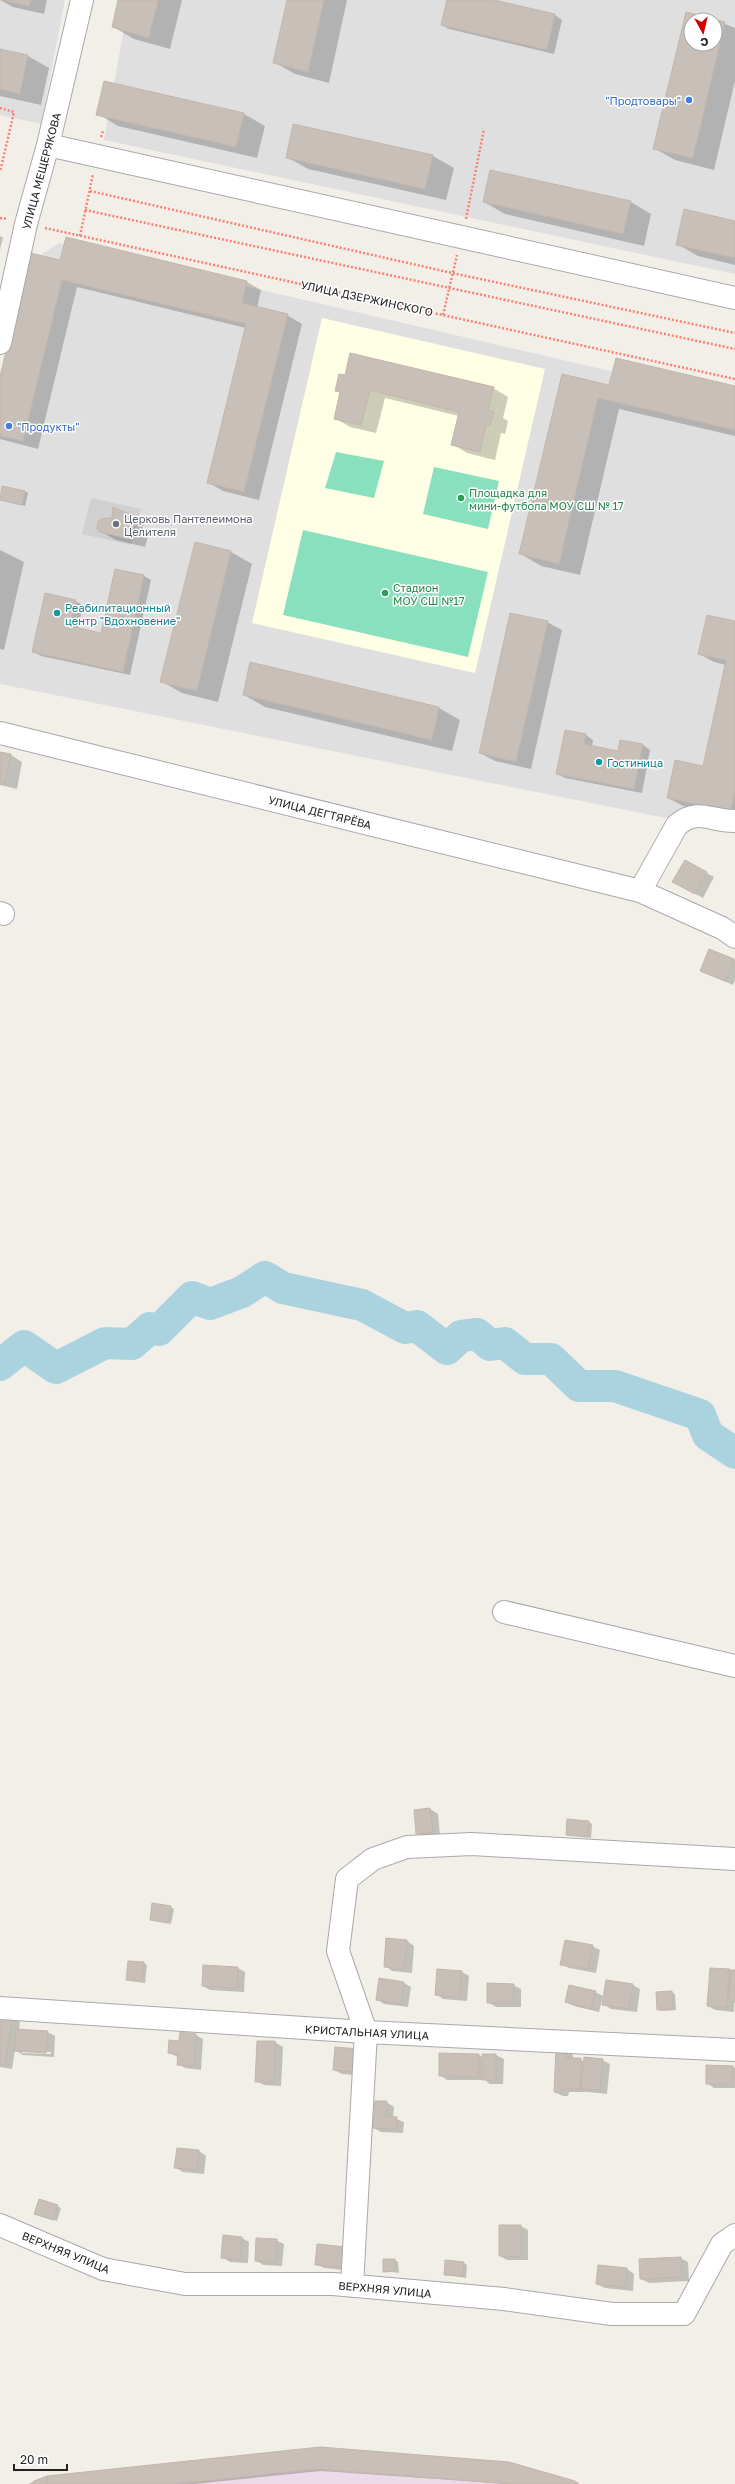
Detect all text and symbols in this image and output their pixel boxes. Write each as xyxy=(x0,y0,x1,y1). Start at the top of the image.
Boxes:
north arrow xyxy=(683,12,723,52)
text: С xyxy=(700,35,709,49)
place label: "Продтовары" xyxy=(605,94,681,107)
marker: "Продтовары" xyxy=(684,95,694,105)
street label: УЛИЦА МЕЩЕРЯКОВА xyxy=(19,111,63,231)
street label: УЛИЦА ДЗЕРЖИНСКОГО xyxy=(300,278,434,318)
place label: "Продукты" xyxy=(17,420,80,433)
marker: "Продукты" xyxy=(4,421,14,431)
place label: Площадка для мини-футбола МОУ СШ № 17 xyxy=(469,486,624,512)
marker: Площадка для мини-футбола МОУ СШ № 17 xyxy=(456,493,466,503)
place label: Церковь Пантелеимона Целителя xyxy=(124,512,253,538)
marker: Церковь Пантелеимона Целителя xyxy=(111,519,121,529)
place label: Стадион МОУ СШ №17 xyxy=(393,581,465,607)
marker: Стадион МОУ СШ №17 xyxy=(380,588,390,598)
place label: Реабилитационный центр "Вдохновение" xyxy=(65,601,180,627)
marker: Реабилитационный центр "Вдохновение" xyxy=(52,608,62,618)
place label: Гостиница xyxy=(607,756,663,769)
marker: Гостиница xyxy=(594,757,604,767)
street label: УЛИЦА ДЕГТЯРЁВА xyxy=(267,793,374,831)
street label: КРИСТАЛЬНАЯ УЛИЦА xyxy=(305,2022,430,2042)
street label: ВЕРХНЯЯ УЛИЦА xyxy=(20,2228,112,2276)
street label: ВЕРХНЯЯ УЛИЦА xyxy=(338,2278,433,2300)
scale bar xyxy=(14,2446,67,2472)
text: 20 m xyxy=(20,2452,48,2467)

